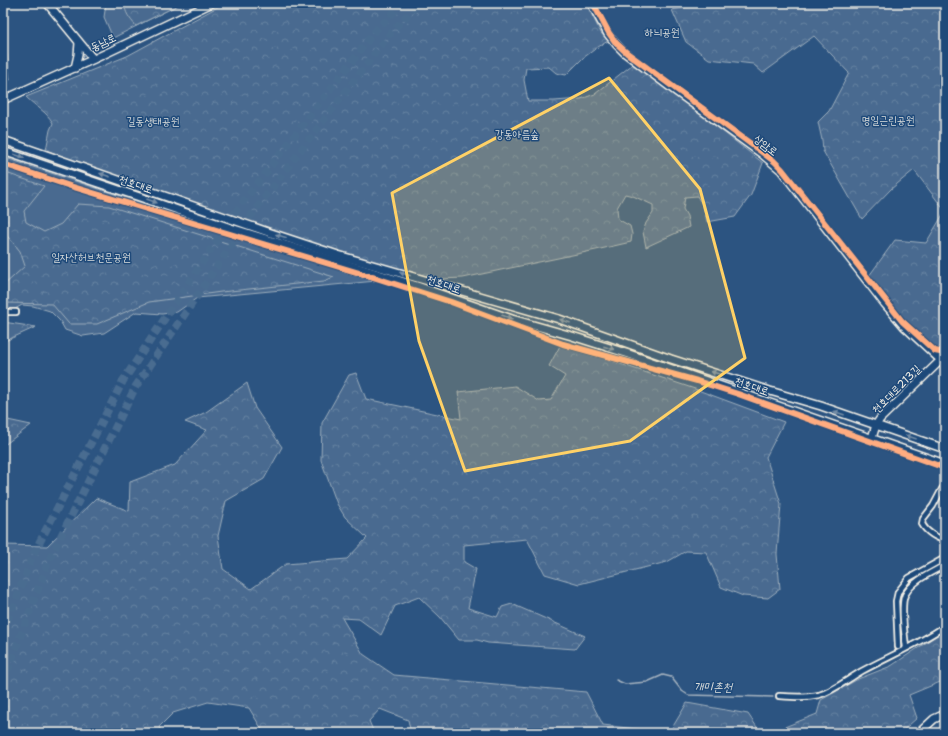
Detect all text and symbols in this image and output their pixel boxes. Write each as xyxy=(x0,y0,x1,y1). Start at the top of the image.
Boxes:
park label: 하늬공원 xyxy=(644,25,680,40)
street label: 동남로 xyxy=(88,30,119,55)
park label: 명일근린공원 xyxy=(861,113,915,128)
park label: 길동생태공원 xyxy=(126,114,180,129)
park label: 강동아름숲 xyxy=(495,127,539,142)
street label: 상암로 xyxy=(751,131,781,160)
one-way arrow xyxy=(13,154,25,160)
one-way arrow xyxy=(99,172,111,178)
street label: 천호대로 xyxy=(117,172,155,197)
one-way arrow xyxy=(146,198,158,204)
one-way arrow xyxy=(275,233,287,239)
park label: 일자산허브천문공원 xyxy=(51,250,131,265)
one-way arrow xyxy=(399,271,411,277)
street label: 천호대로 xyxy=(425,272,463,297)
one-way arrow xyxy=(501,314,513,320)
one-way arrow xyxy=(559,318,571,324)
one-way arrow xyxy=(603,345,615,351)
street label: 천호대로213길 xyxy=(869,362,924,417)
one-way arrow xyxy=(709,370,721,376)
street label: 천호대로 xyxy=(733,374,771,399)
one-way arrow xyxy=(833,409,845,415)
one-way arrow xyxy=(904,434,916,440)
water label: 개미촌천 xyxy=(694,679,734,695)

